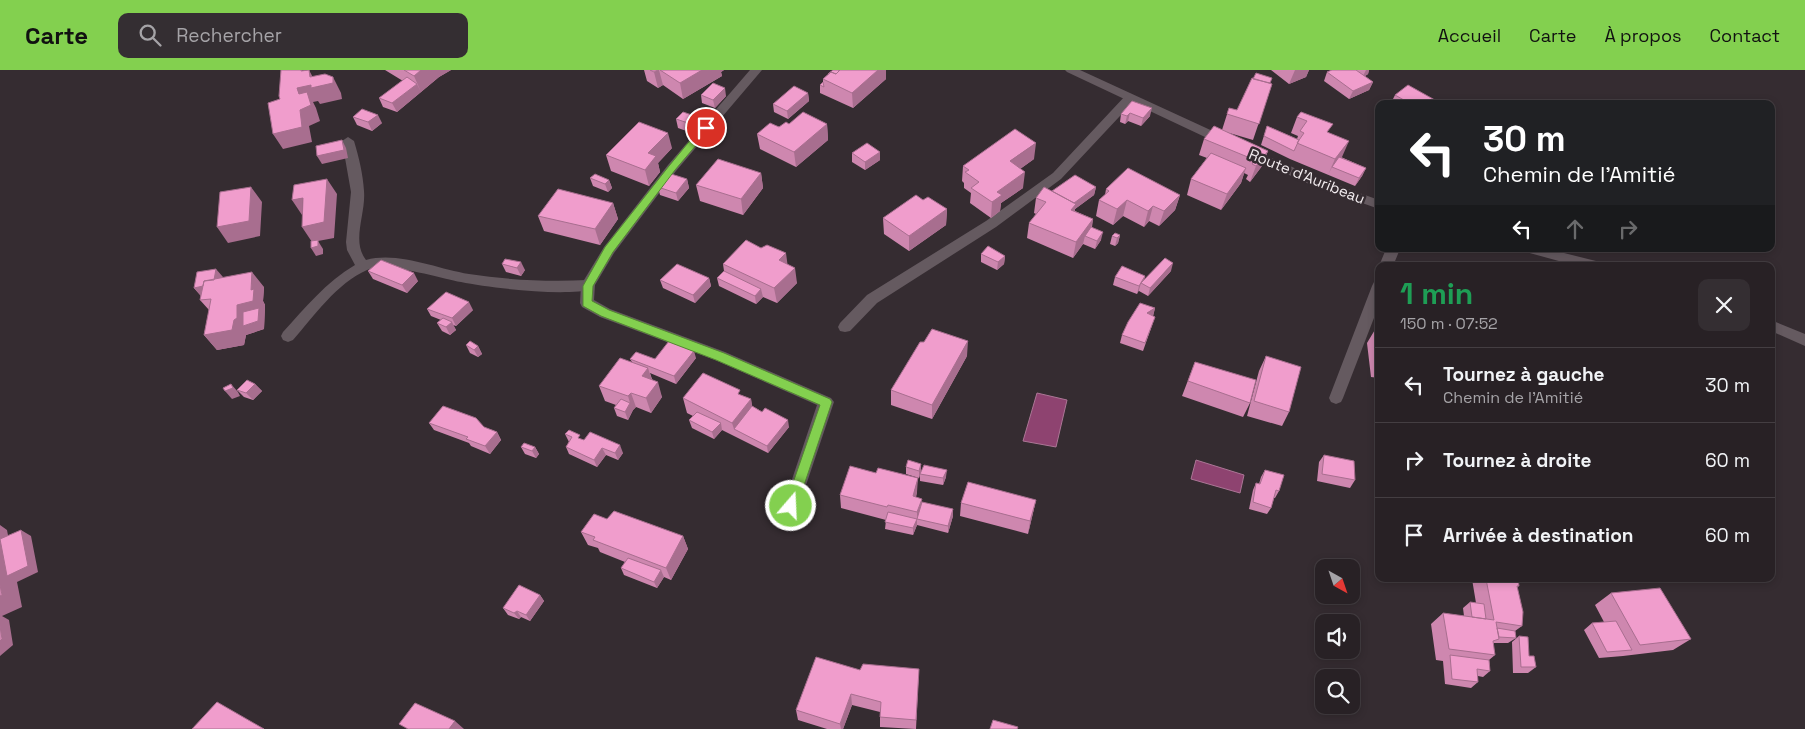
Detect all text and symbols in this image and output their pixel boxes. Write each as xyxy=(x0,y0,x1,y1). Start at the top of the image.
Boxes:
search box xyxy=(118,13,468,58)
text: Carte xyxy=(25,20,88,51)
icon: search xyxy=(136,21,164,49)
text: Rechercher xyxy=(176,23,282,48)
text: Accueil xyxy=(1438,24,1501,47)
text: Carte xyxy=(1529,24,1576,47)
text: À propos xyxy=(1604,24,1682,47)
text: Contact xyxy=(1710,24,1780,47)
pin xyxy=(685,107,727,149)
icon: arrive xyxy=(692,114,720,142)
text: 30 m xyxy=(1483,117,1566,161)
icon: left xyxy=(1400,120,1465,185)
street label: Route d'Auribeau xyxy=(1246,144,1368,208)
text: Chemin de l'Amitié xyxy=(1483,160,1676,188)
icon: left xyxy=(1508,215,1536,243)
icon: ahead xyxy=(1561,215,1589,243)
icon: right xyxy=(1614,215,1642,243)
text: 1 min xyxy=(1400,274,1473,313)
button: close xyxy=(1698,279,1750,331)
text: 150 m · 07:52 xyxy=(1400,313,1498,334)
text: Tournez à gauche xyxy=(1443,362,1605,387)
icon: left xyxy=(1400,371,1428,399)
text: 30 m xyxy=(1705,373,1750,398)
text: Chemin de l'Amitié xyxy=(1443,387,1583,408)
icon: right xyxy=(1400,446,1428,474)
text: Tournez à droite xyxy=(1443,448,1592,473)
text: 60 m xyxy=(1705,448,1750,473)
position arrow xyxy=(764,479,816,531)
icon: arrive xyxy=(1400,521,1428,549)
text: Arrivée à destination xyxy=(1443,523,1633,548)
text: 60 m xyxy=(1705,523,1750,548)
north arrow xyxy=(1315,559,1360,604)
map controls xyxy=(1315,559,1360,714)
button: sound xyxy=(1315,614,1360,659)
button: search xyxy=(1315,669,1360,714)

